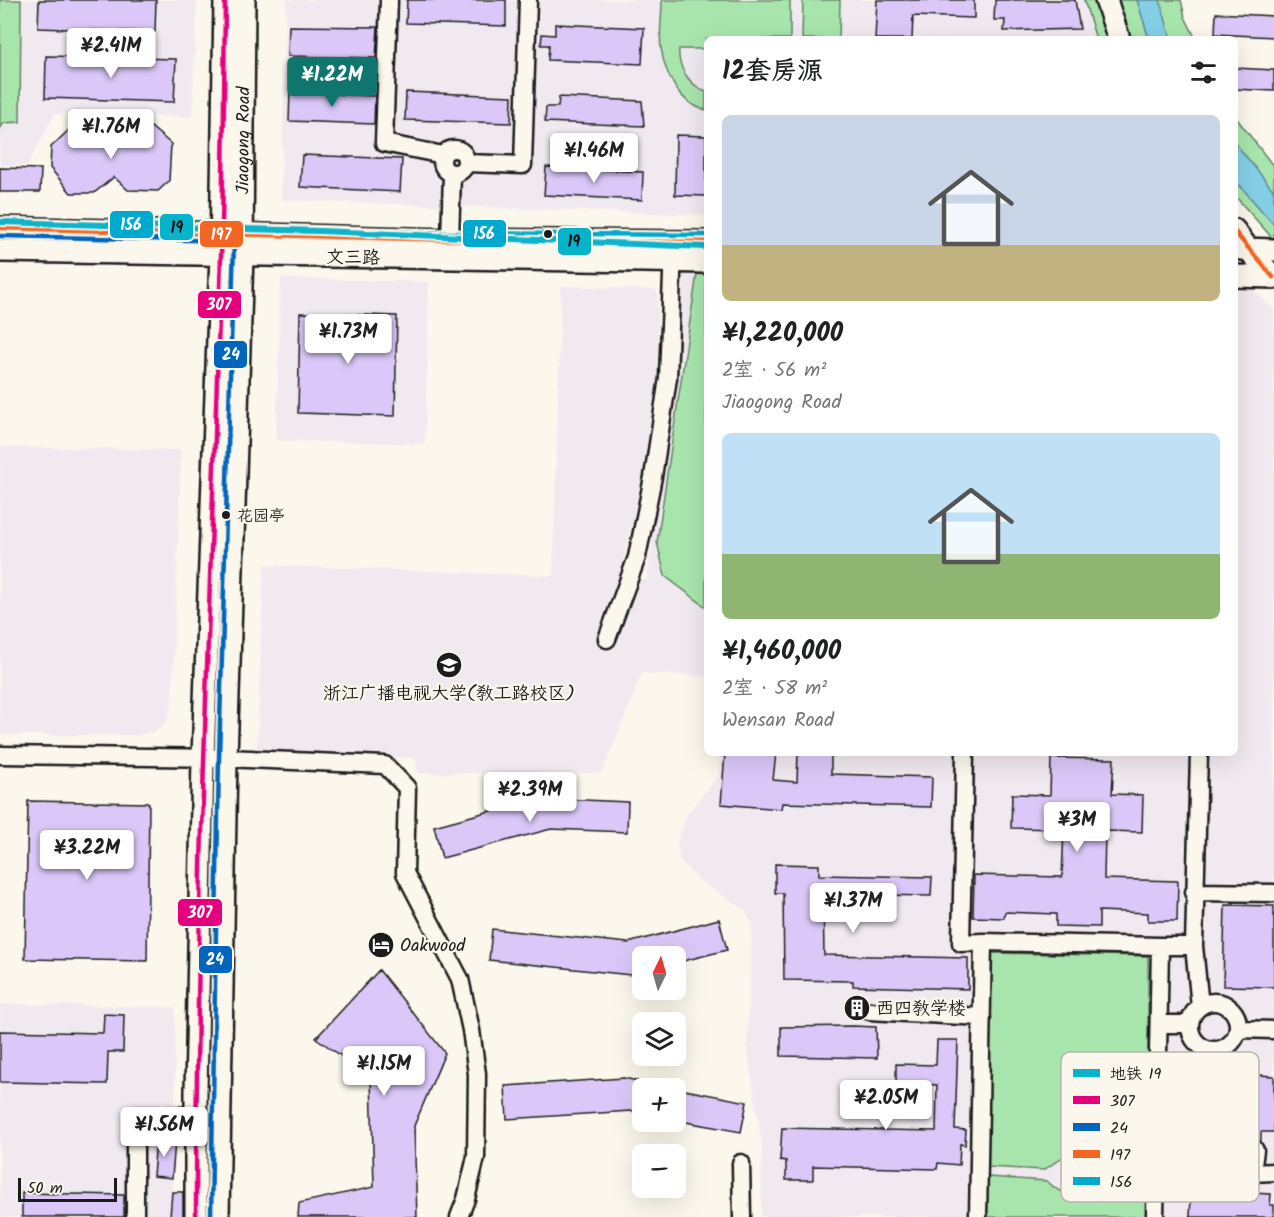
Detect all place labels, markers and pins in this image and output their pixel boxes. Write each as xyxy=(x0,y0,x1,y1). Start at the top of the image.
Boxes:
pin: ¥2.41M xyxy=(62,28,160,79)
pin: ¥1.22M xyxy=(283,57,381,108)
pin: ¥1.76M xyxy=(62,109,160,160)
pin: ¥1.46M xyxy=(545,133,643,184)
unlabelled marker xyxy=(542,228,554,240)
pin: ¥1.73M xyxy=(299,314,397,365)
place label: 花园亭 xyxy=(237,504,285,529)
marker: 花园亭 xyxy=(220,509,232,521)
school or university icon: 浙江广播电视大学(教工路校区) xyxy=(434,650,464,680)
place label: 浙江广播电视大学(教工路校区) xyxy=(323,680,575,709)
pin: ¥2.39M xyxy=(481,772,579,823)
pin: ¥3M xyxy=(1048,802,1106,853)
pin: ¥3.22M xyxy=(38,830,136,881)
pin: ¥1.37M xyxy=(804,883,902,934)
hotel icon: Oakwood xyxy=(366,930,396,960)
place label: Oakwood xyxy=(400,932,466,961)
building icon: 西四教学楼 xyxy=(842,993,872,1023)
place label: 西四教学楼 xyxy=(876,995,966,1024)
pin: ¥1.15M xyxy=(335,1046,433,1097)
pin: ¥2.05M xyxy=(837,1080,935,1131)
pin: ¥1.56M xyxy=(115,1107,213,1158)

